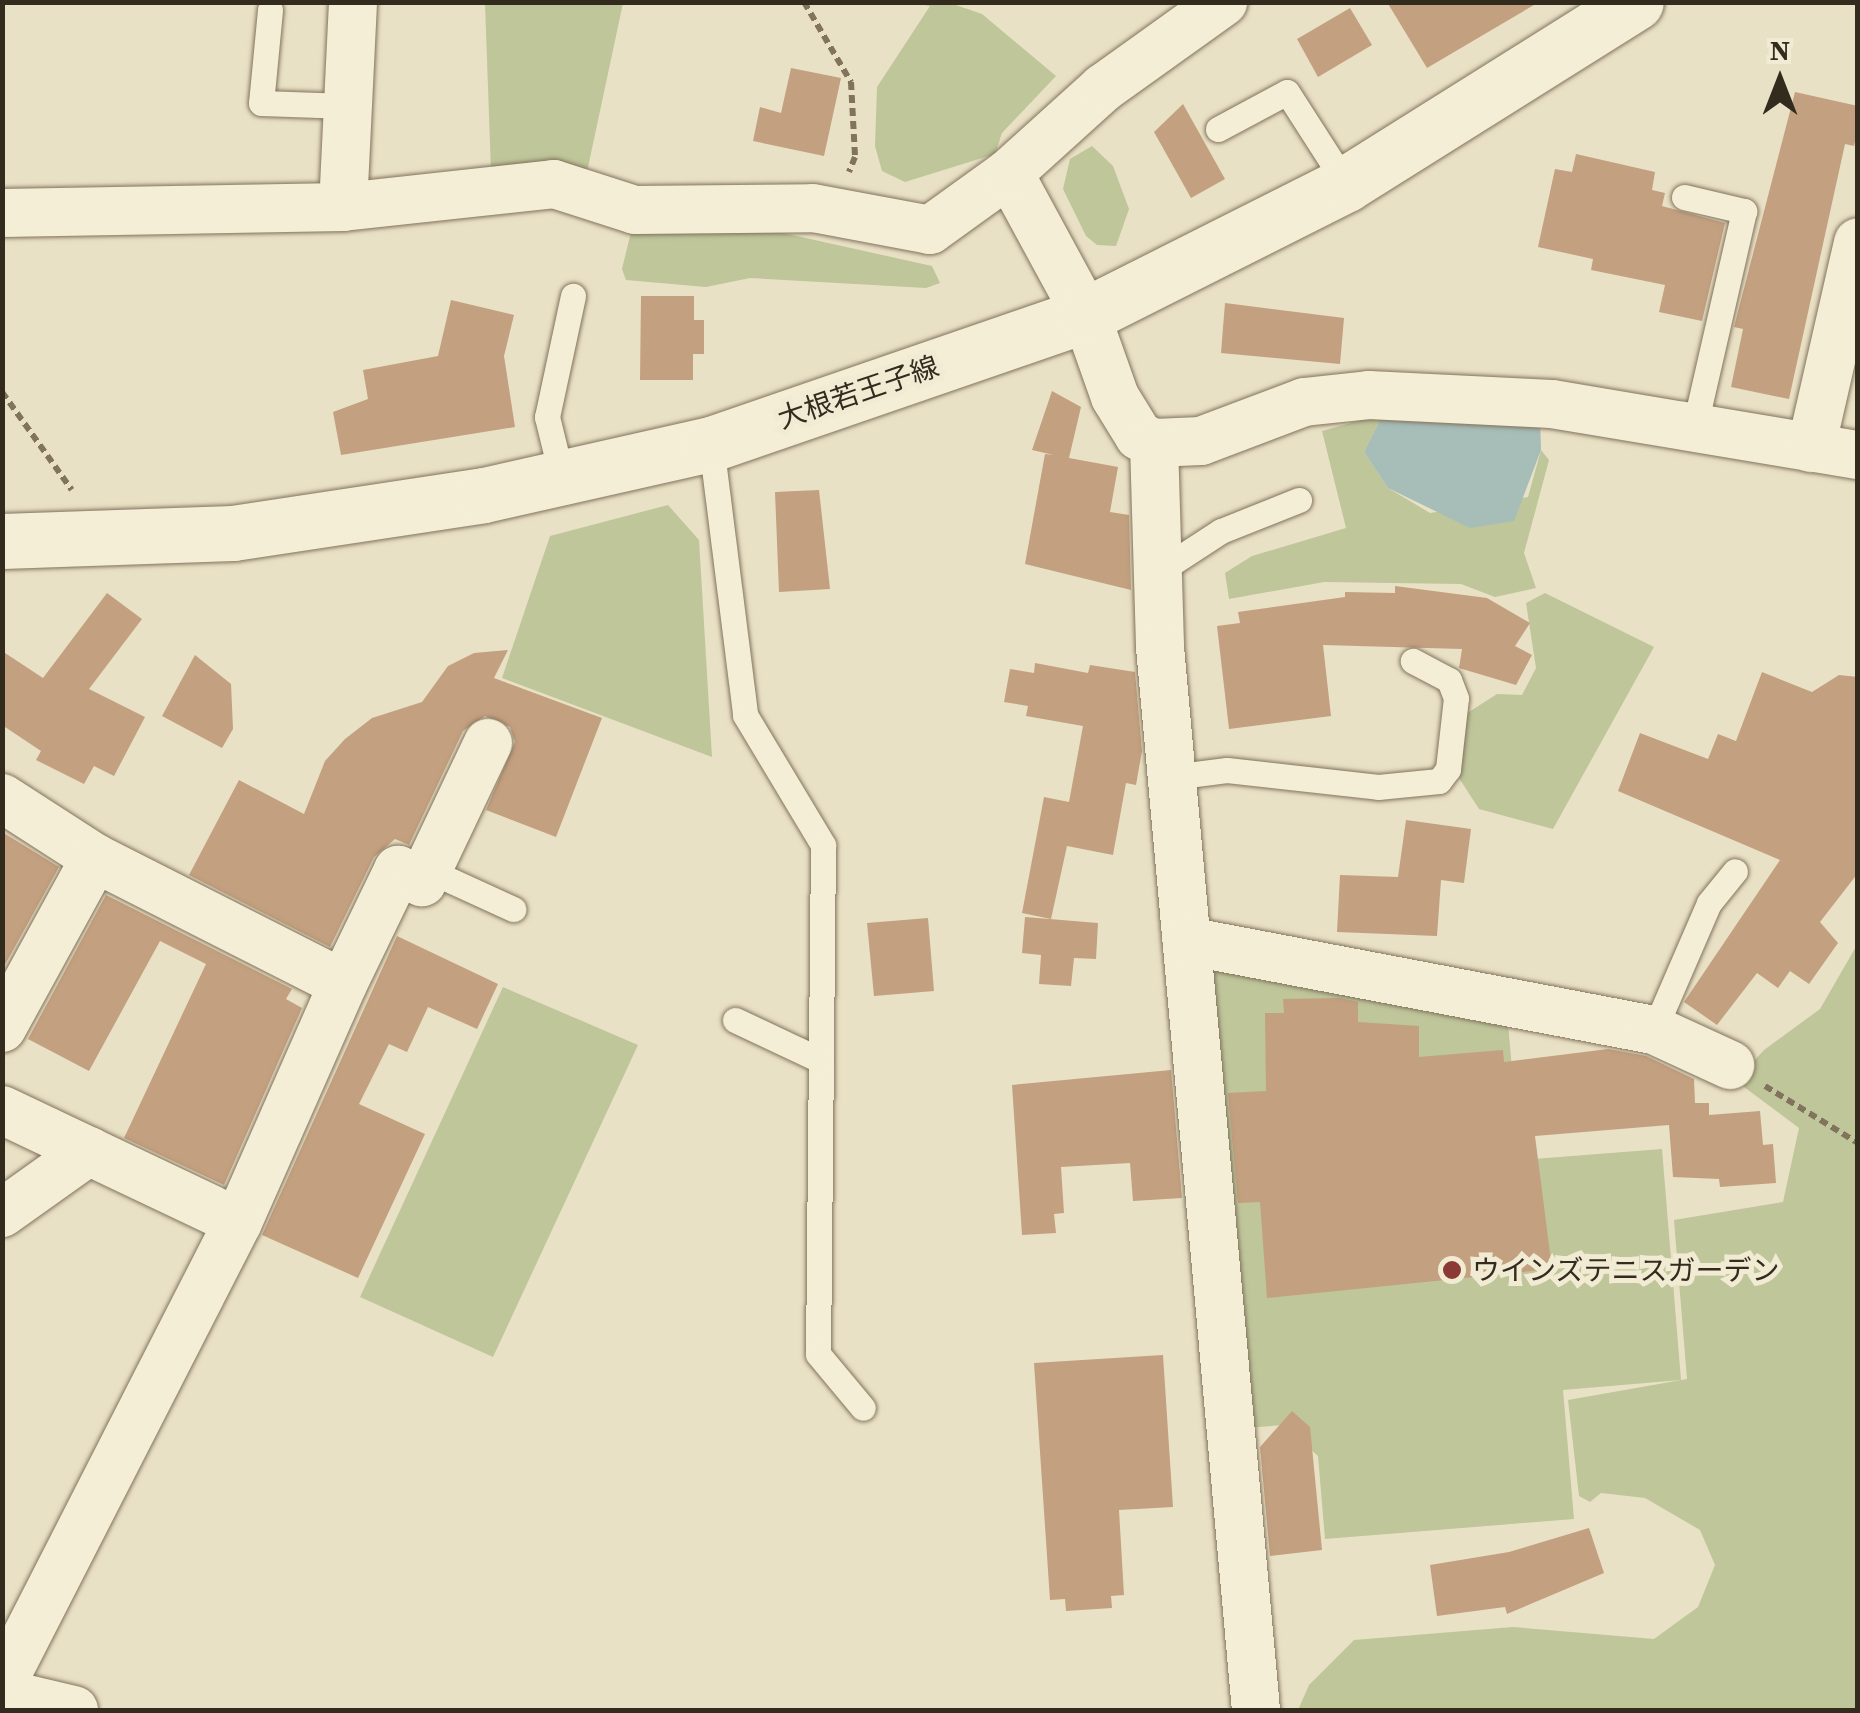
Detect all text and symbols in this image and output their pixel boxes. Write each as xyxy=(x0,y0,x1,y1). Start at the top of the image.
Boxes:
north arrow xyxy=(1730,30,1830,130)
text: N xyxy=(1770,31,1790,69)
street label: 大根若王子線 xyxy=(773,349,943,435)
place label: ウインズテニスガーデン xyxy=(1472,1253,1780,1287)
marker: ウインズテニスガーデン xyxy=(1441,1259,1463,1281)

